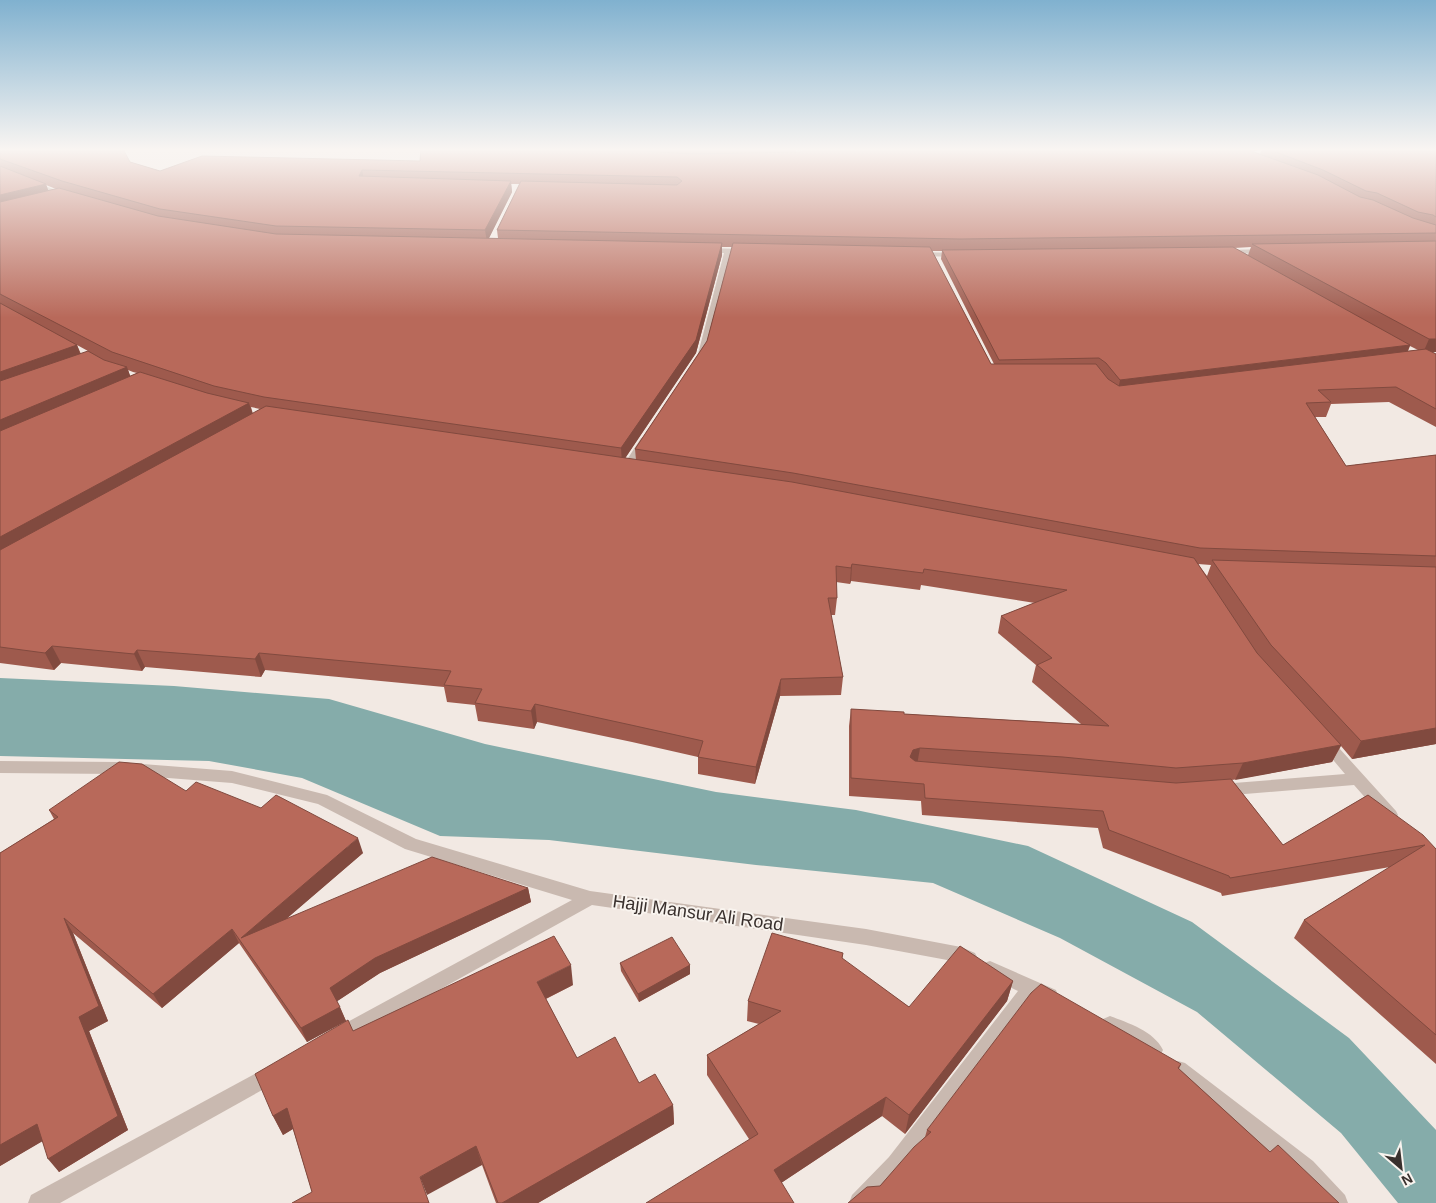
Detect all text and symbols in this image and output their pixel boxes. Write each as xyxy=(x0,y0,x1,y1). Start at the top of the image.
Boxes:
street label: Hajji Mansur Ali Road xyxy=(611,891,785,935)
north arrow xyxy=(1376,1143,1426,1193)
text: N xyxy=(1399,1170,1415,1189)

